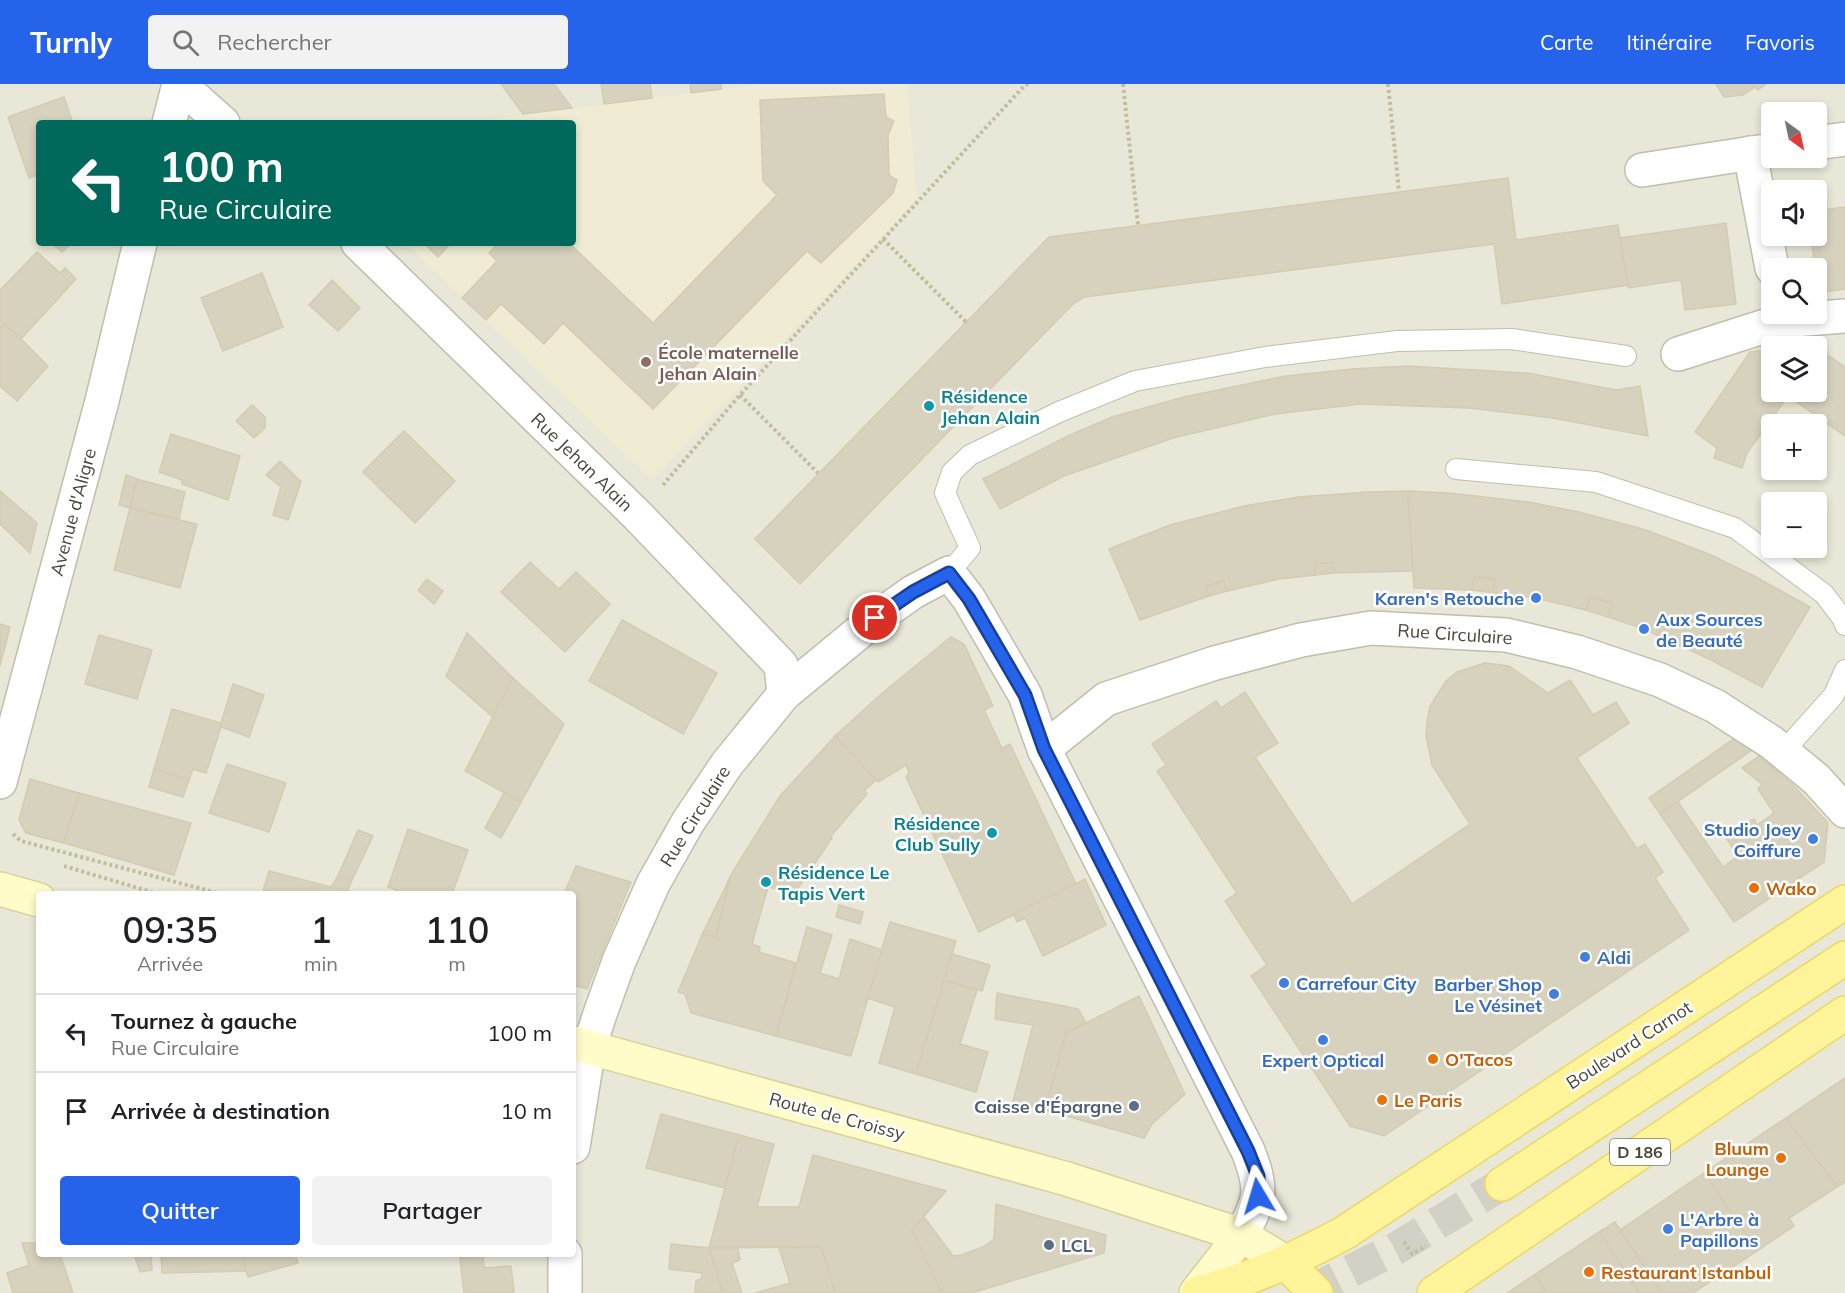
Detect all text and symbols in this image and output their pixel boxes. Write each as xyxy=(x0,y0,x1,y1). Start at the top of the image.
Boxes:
search box xyxy=(148,15,568,69)
text: Turnly xyxy=(30,25,112,60)
icon: search xyxy=(169,26,202,59)
text: Rechercher xyxy=(217,28,332,56)
text: Carte xyxy=(1540,29,1594,55)
text: Itinéraire xyxy=(1627,29,1712,55)
text: Favoris xyxy=(1745,29,1815,55)
north arrow xyxy=(1761,102,1827,168)
map controls xyxy=(1761,102,1827,558)
text: 100 m xyxy=(159,140,284,193)
icon: left xyxy=(60,144,138,222)
button: sound xyxy=(1761,180,1827,246)
text: Rue Circulaire xyxy=(159,192,332,226)
button: search xyxy=(1761,258,1827,324)
button: layers xyxy=(1761,336,1827,402)
place label: École maternelle Jehan Alain xyxy=(658,341,799,385)
marker: École maternelle Jehan Alain xyxy=(639,355,653,369)
place label: Résidence Jehan Alain xyxy=(941,385,1040,429)
marker: Résidence Jehan Alain xyxy=(922,399,936,413)
street label: Rue Jehan Alain xyxy=(526,408,638,516)
button: + xyxy=(1761,414,1827,480)
street label: Avenue d'Aligre xyxy=(45,446,101,578)
button: − xyxy=(1761,492,1827,558)
place label: Karen's Retouche xyxy=(1375,587,1524,610)
marker: Karen's Retouche xyxy=(1529,591,1543,605)
pin xyxy=(849,592,900,643)
icon: arrive xyxy=(858,601,891,634)
place label: Aux Sources de Beauté xyxy=(1656,608,1763,652)
street label: Rue Circulaire xyxy=(1397,619,1513,649)
marker: Aux Sources de Beauté xyxy=(1637,622,1651,636)
street label: Rue Circulaire xyxy=(655,761,735,871)
place label: Résidence Club Sully xyxy=(893,812,980,856)
place label: Studio Joey Coiffure xyxy=(1704,818,1801,862)
marker: Résidence Club Sully xyxy=(985,826,999,840)
marker: Studio Joey Coiffure xyxy=(1806,832,1820,846)
place label: Résidence Le Tapis Vert xyxy=(778,861,890,905)
marker: Résidence Le Tapis Vert xyxy=(759,875,773,889)
place label: Wako xyxy=(1766,877,1817,900)
marker: Wako xyxy=(1747,881,1761,895)
text: 09:35 xyxy=(123,907,217,952)
text: 1 xyxy=(310,907,332,952)
text: 110 xyxy=(425,907,489,952)
place label: Aldi xyxy=(1597,946,1631,969)
marker: Aldi xyxy=(1578,950,1592,964)
text: Arrivée xyxy=(137,951,203,976)
text: min xyxy=(304,951,338,976)
text: m xyxy=(448,951,466,976)
place label: Carrefour City xyxy=(1296,972,1417,995)
place label: Barber Shop Le Vésinet xyxy=(1434,973,1542,1017)
marker: Carrefour City xyxy=(1277,976,1291,990)
marker: Barber Shop Le Vésinet xyxy=(1547,987,1561,1001)
street label: Boulevard Carnot xyxy=(1562,996,1696,1094)
text: Tournez à gauche xyxy=(111,1007,297,1035)
icon: left xyxy=(60,1017,93,1050)
text: 100 m xyxy=(487,1019,552,1047)
marker: Expert Optical xyxy=(1316,1033,1330,1047)
text: Rue Circulaire xyxy=(111,1035,239,1060)
place label: O'Tacos xyxy=(1445,1048,1513,1071)
place label: Expert Optical xyxy=(1262,1049,1384,1072)
marker: O'Tacos xyxy=(1426,1052,1440,1066)
street label: Route de Croissy xyxy=(767,1087,908,1145)
place label: Le Paris xyxy=(1394,1089,1462,1112)
marker: Le Paris xyxy=(1375,1093,1389,1107)
icon: arrive xyxy=(60,1095,93,1128)
place label: Caisse d'Épargne xyxy=(974,1095,1122,1118)
text: Arrivée à destination xyxy=(111,1097,330,1125)
text: 10 m xyxy=(501,1097,552,1125)
marker: Caisse d'Épargne xyxy=(1127,1099,1141,1113)
place label: Bluum Lounge xyxy=(1706,1137,1769,1181)
road number: D 186 xyxy=(1610,1139,1670,1165)
marker: Bluum Lounge xyxy=(1774,1151,1788,1165)
position arrow xyxy=(1226,1164,1290,1228)
button: Quitter xyxy=(60,1176,300,1245)
button: Partager xyxy=(312,1176,552,1245)
place label: L'Arbre à Papillons xyxy=(1680,1208,1759,1252)
marker: L'Arbre à Papillons xyxy=(1661,1222,1675,1236)
place label: LCL xyxy=(1061,1234,1093,1257)
marker: LCL xyxy=(1042,1238,1056,1252)
place label: Restaurant Istanbul xyxy=(1601,1261,1771,1284)
marker: Restaurant Istanbul xyxy=(1582,1265,1596,1279)

